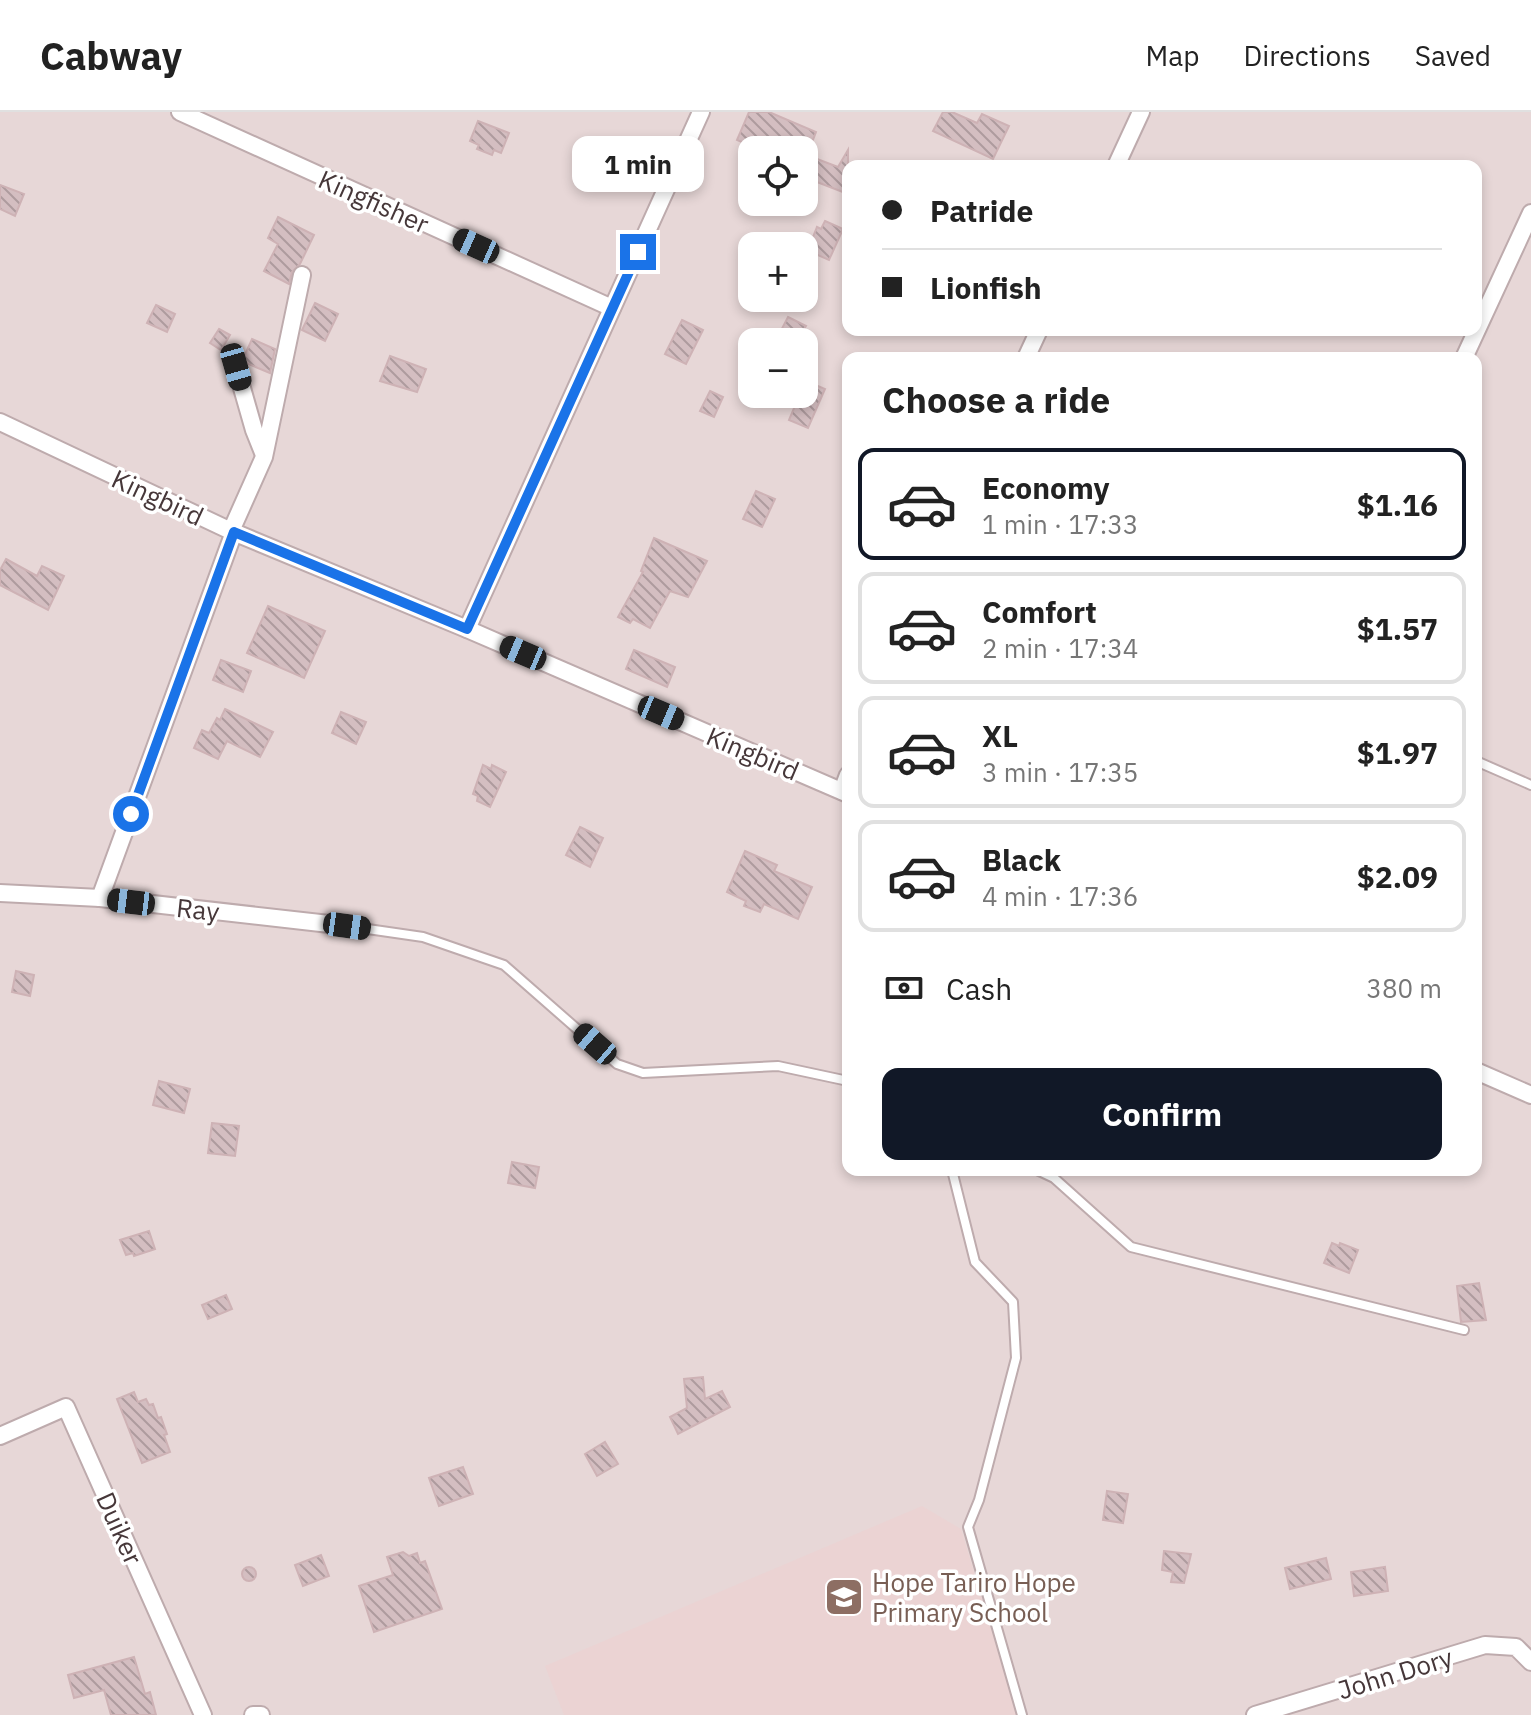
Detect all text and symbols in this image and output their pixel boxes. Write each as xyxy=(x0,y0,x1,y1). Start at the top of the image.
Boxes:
text: Cabway xyxy=(40,31,182,80)
text: Map xyxy=(1145,37,1199,74)
text: Directions xyxy=(1243,37,1371,74)
text: Saved xyxy=(1415,37,1491,74)
callout: 1 min xyxy=(572,136,704,192)
map controls xyxy=(738,136,818,408)
button: locate xyxy=(738,136,818,216)
text: 1 min xyxy=(604,147,672,181)
street label: Kingfisher xyxy=(313,162,435,241)
text: Patride xyxy=(930,191,1033,230)
car xyxy=(449,225,503,267)
button: + xyxy=(738,232,818,312)
route end xyxy=(620,234,656,270)
text: Lionfish xyxy=(930,268,1042,307)
button: − xyxy=(738,328,818,408)
car xyxy=(218,341,254,393)
text: Choose a ride xyxy=(882,376,1110,423)
street label: Kingbird xyxy=(107,461,209,533)
icon: car xyxy=(886,468,958,540)
text: Economy xyxy=(982,468,1110,507)
text: $1.16 xyxy=(1357,485,1438,524)
text: 1 min · 17:33 xyxy=(982,507,1138,541)
icon: car xyxy=(886,592,958,664)
text: Comfort xyxy=(982,592,1097,631)
text: $1.57 xyxy=(1357,609,1438,648)
text: 2 min · 17:34 xyxy=(982,631,1138,665)
car xyxy=(496,633,550,673)
car xyxy=(634,693,688,733)
icon: car xyxy=(886,716,958,788)
text: XL xyxy=(982,716,1018,755)
street label: Kingbird xyxy=(701,718,805,788)
text: $1.97 xyxy=(1357,733,1438,772)
text: 3 min · 17:35 xyxy=(982,755,1138,789)
route start xyxy=(113,796,149,832)
icon: car xyxy=(886,840,958,912)
text: Black xyxy=(982,840,1061,879)
text: $2.09 xyxy=(1357,857,1438,896)
text: 4 min · 17:36 xyxy=(982,879,1138,913)
car xyxy=(106,887,156,917)
street label: Ray xyxy=(175,890,221,928)
car xyxy=(322,911,372,941)
icon: cash xyxy=(882,966,926,1010)
text: Cash xyxy=(946,969,1012,1008)
text: 380 m xyxy=(1366,971,1442,1005)
car xyxy=(569,1019,621,1069)
button: Confirm xyxy=(882,1068,1442,1160)
street label: Duiker xyxy=(89,1486,151,1570)
place label: Hope Tariro Hope Primary School xyxy=(872,1565,1076,1629)
school or university icon: Hope Tariro Hope Primary School xyxy=(823,1576,865,1618)
street label: John Dory xyxy=(1333,1639,1457,1707)

